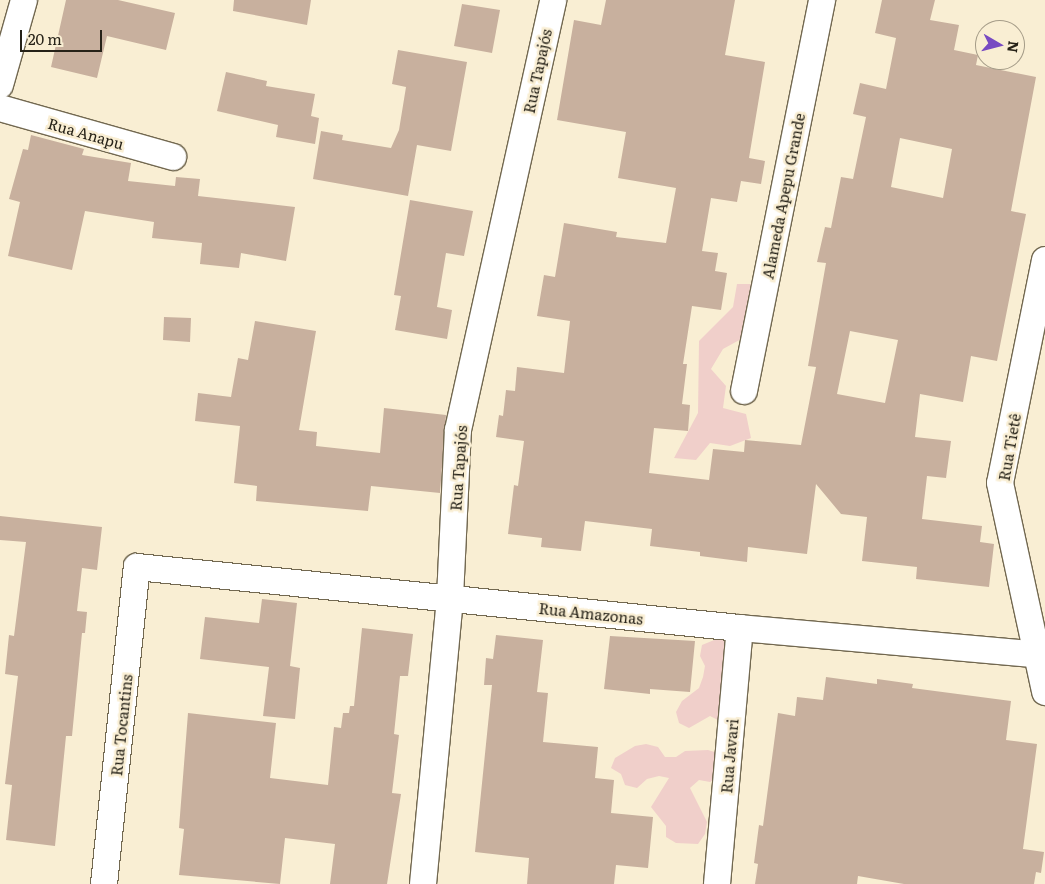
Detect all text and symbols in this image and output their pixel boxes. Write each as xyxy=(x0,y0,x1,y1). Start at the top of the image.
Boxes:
scale bar xyxy=(22,20,105,52)
north arrow xyxy=(975,20,1025,70)
text: 20 m xyxy=(28,27,62,50)
street label: Rua Tapajós xyxy=(519,27,555,115)
text: N xyxy=(1003,40,1025,54)
street label: Alameda Apepu Grande xyxy=(758,111,808,281)
street label: Rua Anapu xyxy=(46,114,126,152)
street label: Rua Tietê xyxy=(994,412,1024,482)
street label: Rua Tapajós xyxy=(446,425,470,511)
street label: Rua Amazonas xyxy=(538,599,644,627)
street label: Rua Tocantins xyxy=(107,673,135,777)
street label: Rua Javari xyxy=(717,718,741,794)

